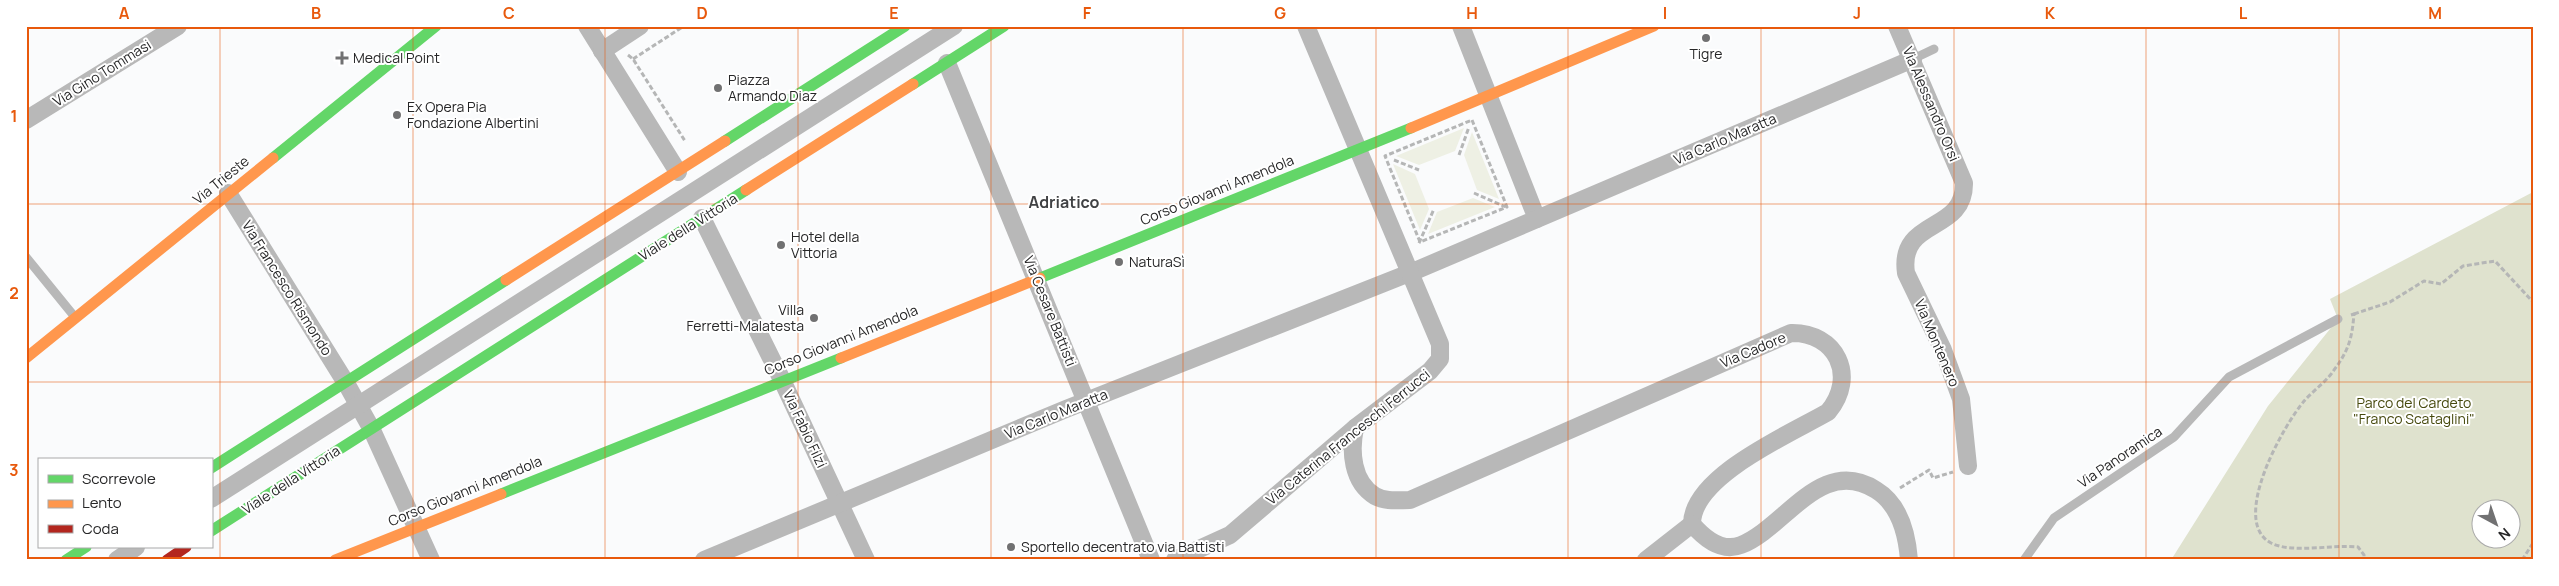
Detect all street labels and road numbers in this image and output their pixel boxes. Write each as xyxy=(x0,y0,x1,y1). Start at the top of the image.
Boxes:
street label: Via Gino Tommasi xyxy=(49,35,154,110)
street label: Via Alessandro Orsi xyxy=(1899,44,1964,164)
street label: Via Carlo Maratta xyxy=(1671,108,1779,169)
street label: Corso Giovanni Amendola xyxy=(1137,150,1297,229)
street label: Via Trieste xyxy=(189,151,253,208)
street label: Viale della Vittoria xyxy=(635,189,741,265)
street label: Via Francesco Rismondo xyxy=(238,217,337,359)
street label: Via Cesare Battisti xyxy=(1020,253,1081,369)
street label: Via Montenero xyxy=(1910,296,1964,389)
street label: Corso Giovanni Amendola xyxy=(761,300,921,379)
street label: Via Cadore xyxy=(1717,327,1788,372)
street label: Via Caterina Franceschi Ferrucci xyxy=(1262,365,1433,509)
street label: Via Carlo Maratta xyxy=(1002,384,1110,443)
street label: Via Fabio Filzi xyxy=(779,387,832,471)
street label: Via Panoramica xyxy=(2074,421,2166,492)
street label: Viale della Vittoria xyxy=(238,441,343,518)
street label: Corso Giovanni Amendola xyxy=(385,451,545,530)

